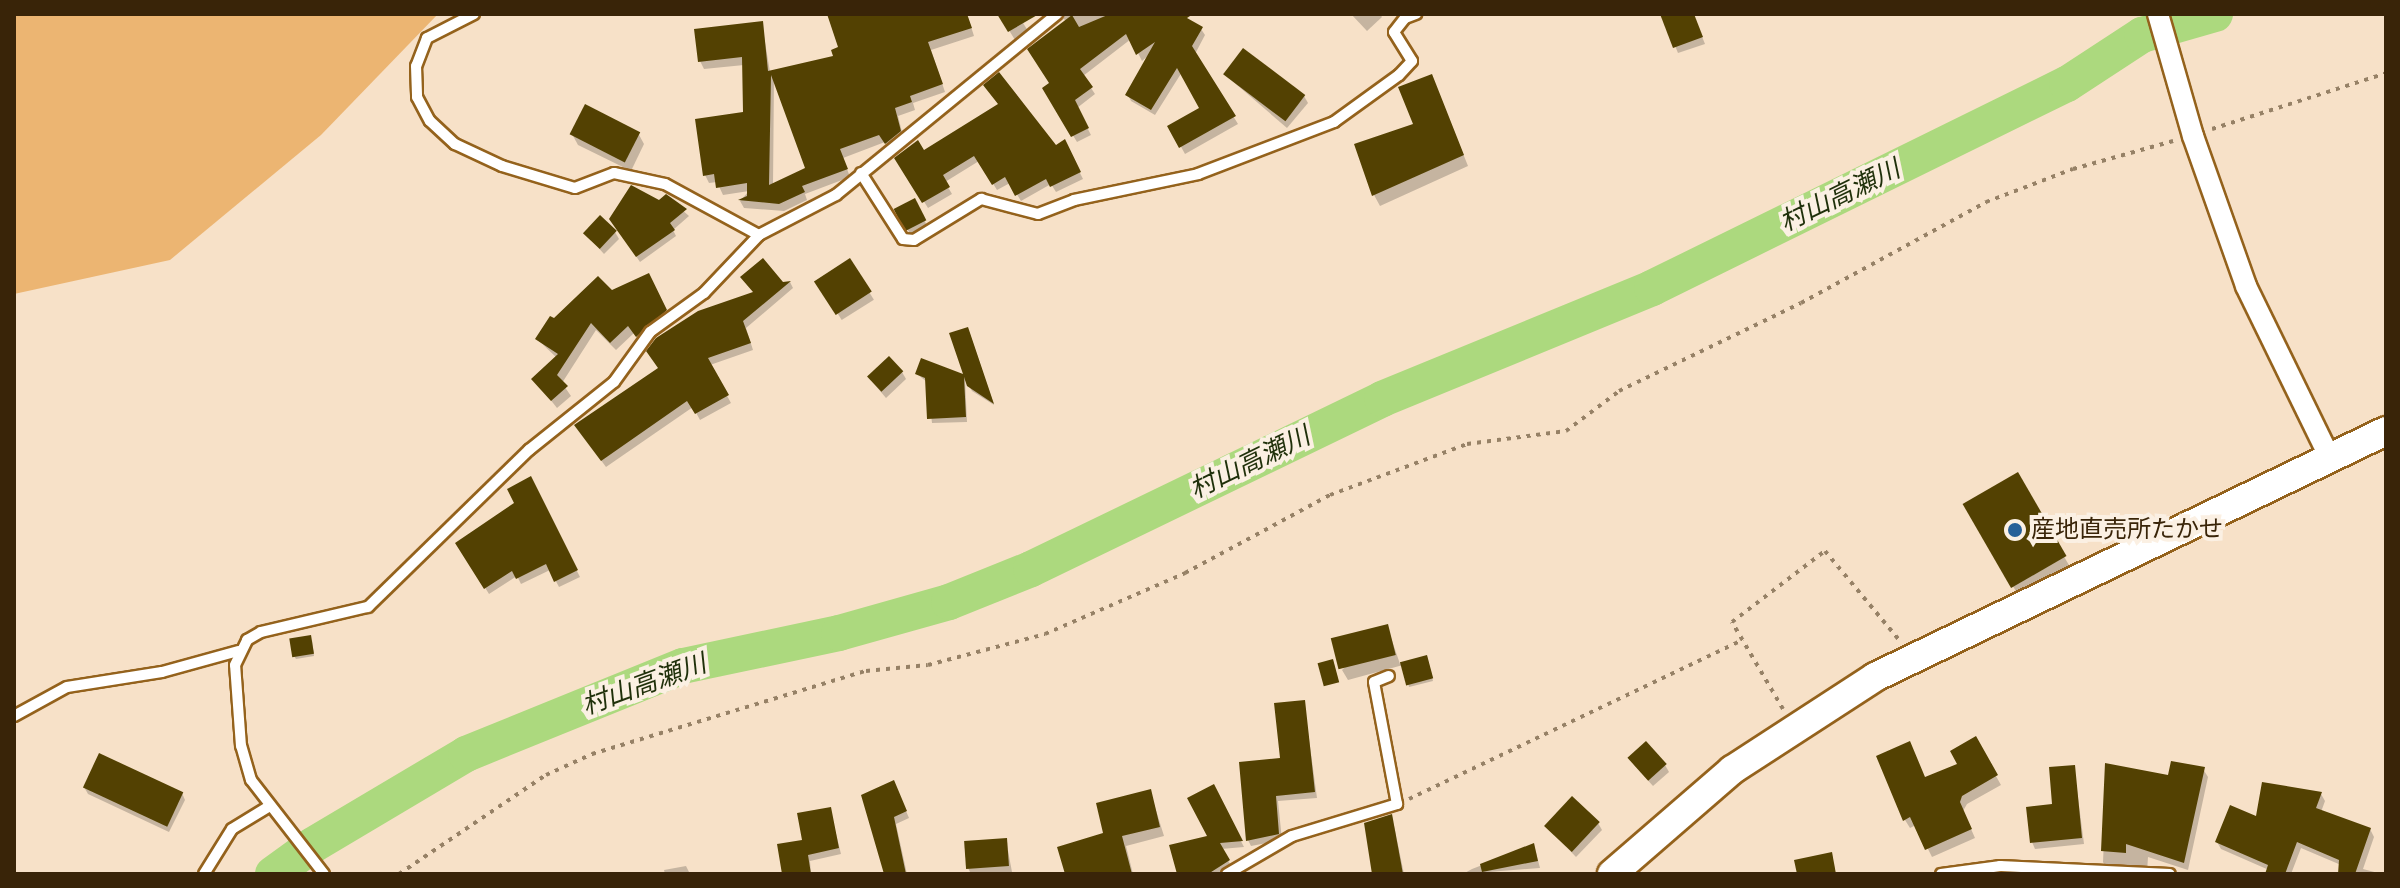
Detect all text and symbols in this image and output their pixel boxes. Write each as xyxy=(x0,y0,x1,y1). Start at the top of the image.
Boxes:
water label: 村山高瀬川 xyxy=(1775,153,1905,239)
water label: 村山高瀬川 xyxy=(1185,420,1315,506)
place label: 産地直売所たかせ xyxy=(2031,516,2223,544)
marker: 産地直売所たかせ xyxy=(2006,521,2024,539)
water label: 村山高瀬川 xyxy=(578,648,710,722)

